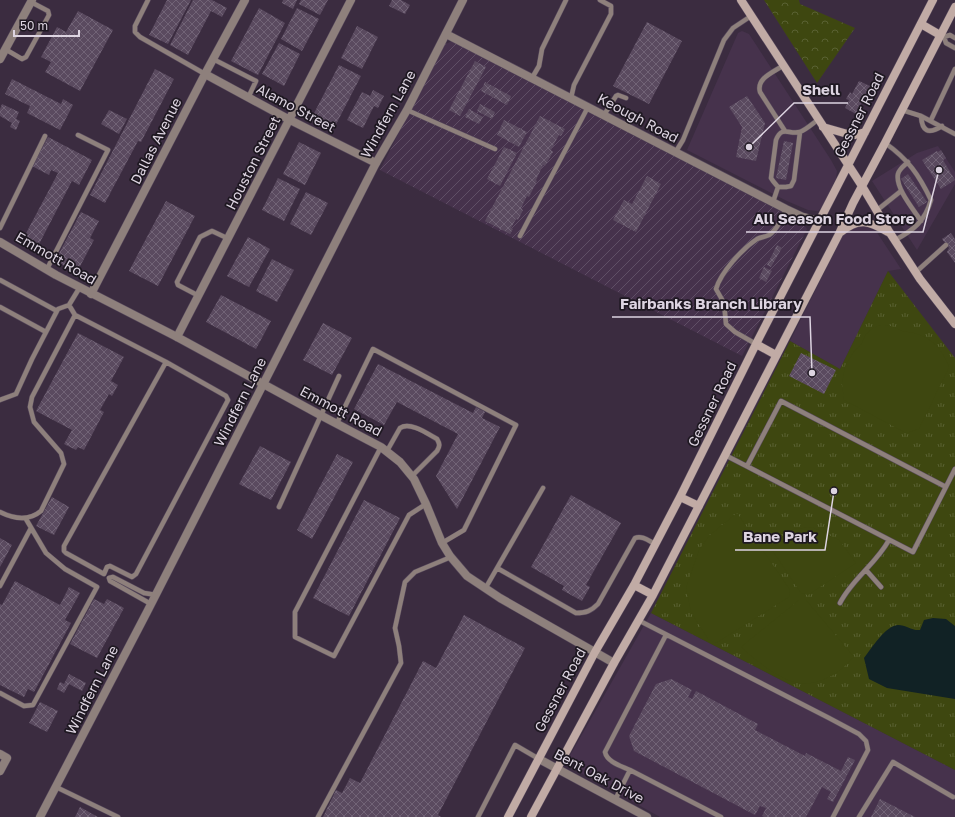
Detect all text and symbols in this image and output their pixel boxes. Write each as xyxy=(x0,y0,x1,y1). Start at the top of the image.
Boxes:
scale bar xyxy=(14,12,79,38)
text: 50 m xyxy=(20,18,48,33)
street label: Windfern Lane xyxy=(356,67,419,161)
street label: Gessner Road xyxy=(830,70,887,160)
callout: Shell xyxy=(794,76,848,103)
street label: Alamo Street xyxy=(254,80,339,136)
text: Shell xyxy=(802,80,840,98)
street label: Keough Road xyxy=(595,89,682,146)
street label: Dallas Avenue xyxy=(126,95,185,187)
street label: Houston Street xyxy=(222,113,283,212)
callout: All Season Food Store xyxy=(746,205,923,232)
text: All Season Food Store xyxy=(753,209,915,227)
street label: Emmott Road xyxy=(13,228,100,288)
callout: Fairbanks Branch Library xyxy=(612,290,810,317)
text: Fairbanks Branch Library xyxy=(620,294,802,312)
street label: Windfern Lane xyxy=(210,354,269,449)
street label: Gessner Road xyxy=(684,358,740,449)
street label: Emmott Road xyxy=(297,382,385,439)
callout: Bane Park xyxy=(735,523,825,550)
text: Bane Park xyxy=(743,527,817,545)
street label: Windfern Lane xyxy=(62,642,121,737)
street label: Gessner Road xyxy=(530,645,589,735)
street label: Bent Oak Drive xyxy=(551,745,647,806)

